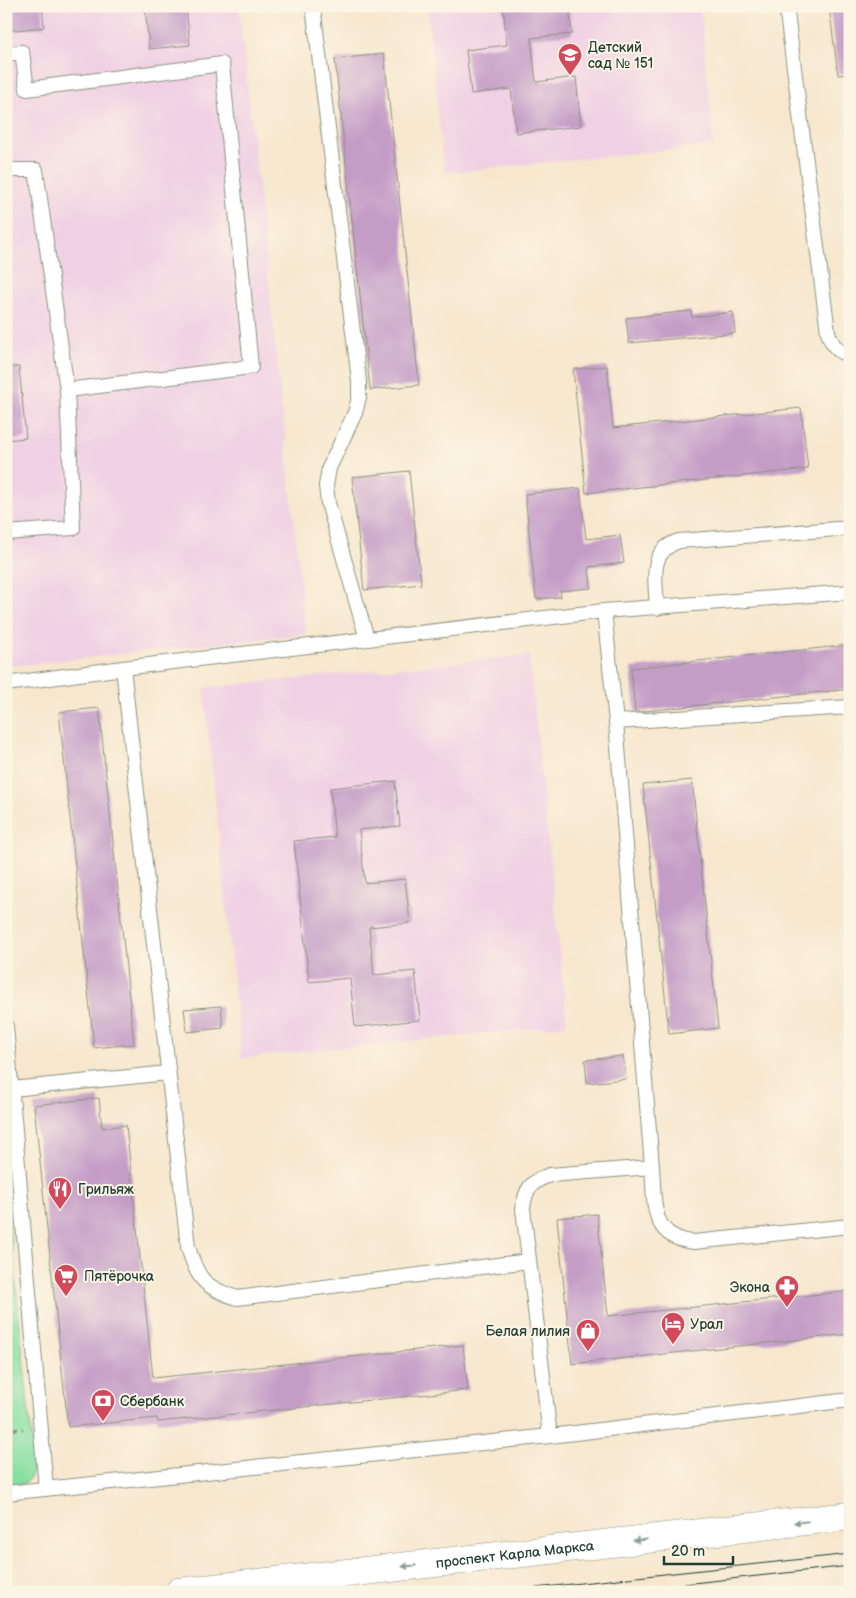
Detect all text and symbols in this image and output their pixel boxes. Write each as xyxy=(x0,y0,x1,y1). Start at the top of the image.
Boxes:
place label: Детский сад № 151 xyxy=(588,39,653,72)
school or university icon: Детский сад № 151 xyxy=(557,42,583,76)
restaurant icon: Грильяж xyxy=(47,1176,73,1210)
place label: Грильяж xyxy=(78,1181,134,1198)
supermarket icon: Пятёрочка xyxy=(53,1263,79,1297)
place label: Пятёрочка xyxy=(84,1268,155,1285)
pharmacy icon: Экона xyxy=(774,1274,800,1308)
place label: Экона xyxy=(730,1279,771,1296)
hotel icon: Урал xyxy=(660,1311,686,1345)
place label: Урал xyxy=(690,1316,723,1333)
shop icon: Белая лилия xyxy=(575,1318,601,1352)
place label: Белая лилия xyxy=(485,1323,570,1340)
bank icon: Сбербанк xyxy=(90,1388,116,1422)
place label: Сбербанк xyxy=(120,1393,185,1410)
one-way arrow xyxy=(793,1518,809,1526)
scale bar xyxy=(664,1533,732,1565)
street label: проспект Карла Маркса xyxy=(435,1536,596,1571)
one-way arrow xyxy=(632,1536,648,1544)
text: 20 m xyxy=(671,1542,705,1561)
one-way arrow xyxy=(400,1562,416,1570)

